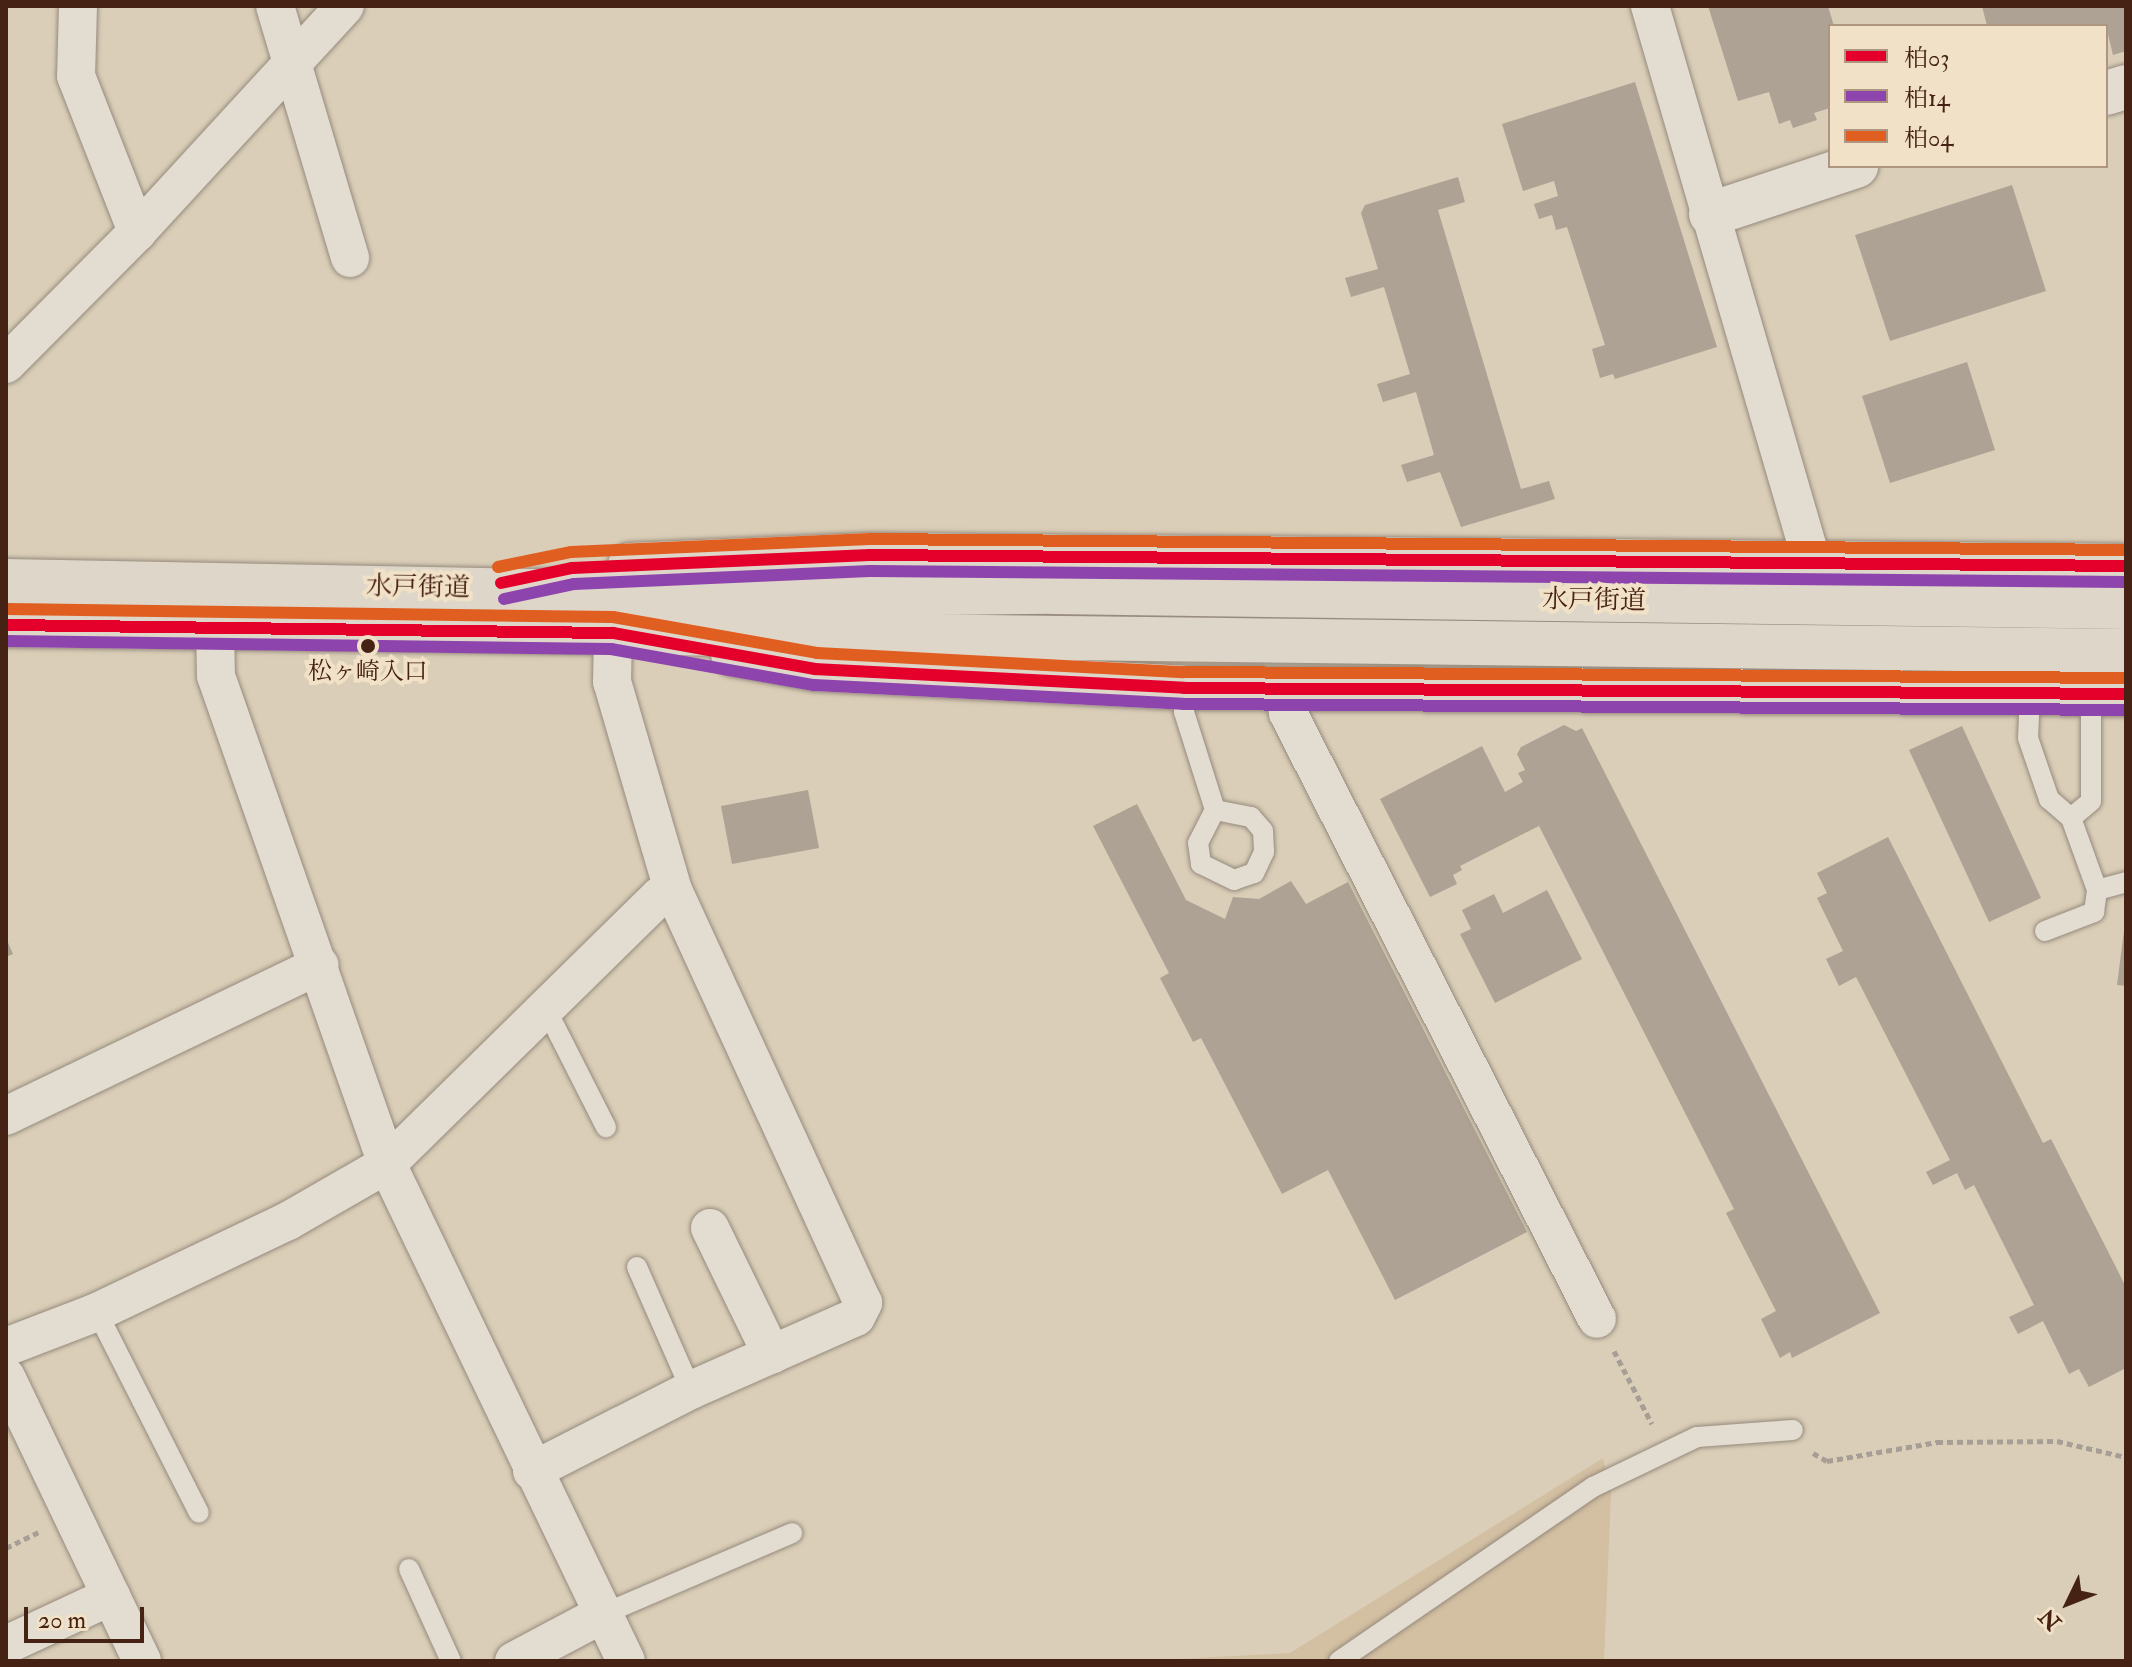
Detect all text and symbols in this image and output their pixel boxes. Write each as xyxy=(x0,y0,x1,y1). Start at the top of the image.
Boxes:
legend xyxy=(1828,24,2108,168)
text: 柏03 xyxy=(1904,43,1950,74)
text: 柏14 xyxy=(1904,83,1950,114)
text: 柏04 xyxy=(1904,123,1953,154)
street label: 水戸街道 xyxy=(366,571,470,605)
street label: 水戸街道 xyxy=(1542,584,1646,618)
marker: 松ヶ崎入口 xyxy=(360,638,376,654)
place label: 松ヶ崎入口 xyxy=(308,658,428,686)
north arrow xyxy=(2028,1563,2108,1643)
scale bar xyxy=(28,1591,148,1641)
text: N xyxy=(2033,1603,2067,1636)
text: 20 m xyxy=(38,1605,86,1636)

